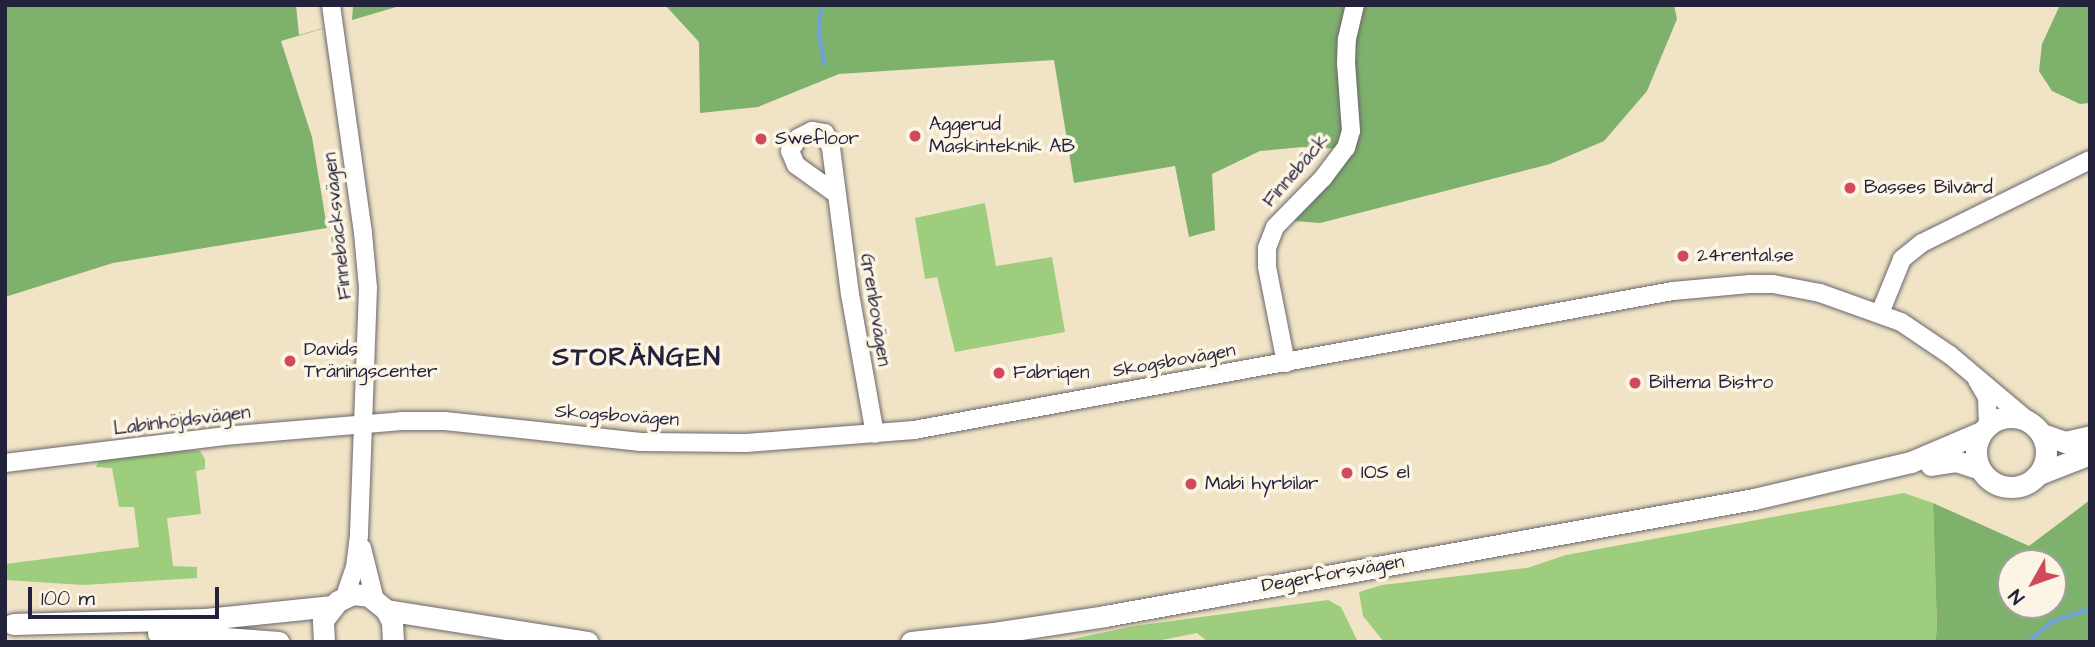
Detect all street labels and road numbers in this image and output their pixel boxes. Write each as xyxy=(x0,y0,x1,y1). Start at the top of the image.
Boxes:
street label: Finnebäck xyxy=(1258,130,1334,212)
street label: Finnebäcksvägen xyxy=(319,151,357,301)
street label: Grenbovägen xyxy=(855,252,895,368)
street label: Skogsbovägen xyxy=(1111,339,1237,383)
street label: Skogsbovägen xyxy=(554,400,680,432)
street label: Labinhöjdsvägen xyxy=(112,401,252,441)
street label: Degerforsvägen xyxy=(1260,550,1406,598)

